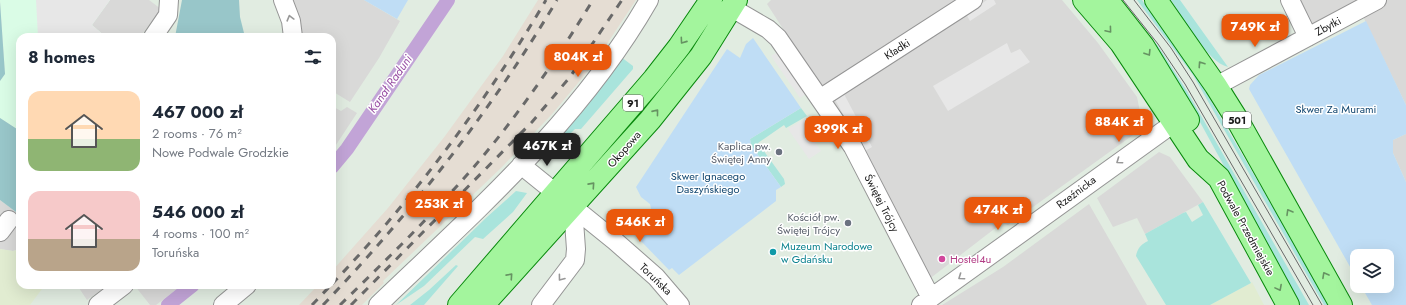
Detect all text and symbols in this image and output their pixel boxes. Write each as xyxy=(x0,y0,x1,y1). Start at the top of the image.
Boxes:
street label: Zbytki xyxy=(1312,12,1344,39)
pin: 749K zł xyxy=(1218,14,1292,48)
one-way arrow xyxy=(286,15,294,21)
text: 749K zł xyxy=(1231,17,1279,36)
one-way arrow xyxy=(1105,25,1112,32)
street label: Kładki xyxy=(881,35,913,63)
one-way arrow xyxy=(680,37,688,44)
pin: 804K zł xyxy=(541,44,615,78)
text: 8 homes xyxy=(28,45,95,69)
icon: filters xyxy=(302,46,324,68)
text: 804K zł xyxy=(553,47,603,66)
one-way arrow xyxy=(1143,49,1151,56)
water label: Kanał Raduni xyxy=(363,50,417,117)
one-way arrow xyxy=(1198,61,1206,68)
road number: 91 xyxy=(623,95,643,111)
text: 467 000 zł xyxy=(152,100,243,124)
park label: Skwer Za Murami xyxy=(1296,101,1377,117)
icon: home xyxy=(60,107,108,155)
pin: 884K zł xyxy=(1082,109,1156,143)
one-way arrow xyxy=(651,110,658,117)
text: 884K zł xyxy=(1095,112,1143,131)
road number: 501 xyxy=(1223,112,1251,128)
pin: 399K zł xyxy=(801,116,875,150)
text: 399K zł xyxy=(814,119,862,138)
text: 2 rooms · 76 m² xyxy=(152,124,242,143)
street label: Okopowa xyxy=(603,127,645,171)
pin: 467K zł xyxy=(510,133,584,167)
text: 467K zł xyxy=(523,136,571,155)
place label: Kaplica pw. Świętej Anny xyxy=(711,138,771,167)
text: Nowe Podwale Grodzkie xyxy=(152,143,289,162)
marker: Kaplica pw. Świętej Anny xyxy=(774,147,784,157)
one-way arrow xyxy=(1116,156,1123,164)
park label: Skwer Ignacego Daszyńskiego xyxy=(671,168,745,197)
street label: Świętej Trójcy xyxy=(861,171,904,235)
street label: Rzeźnicka xyxy=(1053,172,1099,212)
street label: Podwale Przedmiejskie xyxy=(1213,177,1279,279)
one-way arrow xyxy=(588,182,595,190)
pin: 253K zł xyxy=(402,191,476,225)
text: 253K zł xyxy=(415,194,463,213)
pin: 474K zł xyxy=(961,197,1035,231)
text: 546 000 zł xyxy=(152,200,244,224)
text: 474K zł xyxy=(973,200,1023,219)
icon: home xyxy=(60,207,108,255)
one-way arrow xyxy=(1286,208,1293,216)
pin: 546K zł xyxy=(603,209,677,243)
place label: Kościół pw. Świętej Trójcy xyxy=(777,209,840,238)
text: 546K zł xyxy=(615,212,665,231)
marker: Kościół pw. Świętej Trójcy xyxy=(843,218,853,228)
text: 4 rooms · 100 m² xyxy=(152,224,249,243)
place label: Muzeum Narodowe w Gdańsku xyxy=(781,238,873,267)
text: Toruńska xyxy=(152,243,199,262)
marker: Muzeum Narodowe w Gdańsku xyxy=(768,247,778,257)
map controls xyxy=(1350,249,1394,293)
button: layers xyxy=(1350,249,1394,293)
place label: Hostel4u xyxy=(950,251,991,267)
marker: Hostel4u xyxy=(937,254,947,264)
street label: Toruńska xyxy=(636,259,676,299)
one-way arrow xyxy=(958,272,965,279)
one-way arrow xyxy=(1322,272,1329,279)
one-way arrow xyxy=(505,273,512,281)
one-way arrow xyxy=(559,274,566,281)
one-way arrow xyxy=(1275,284,1282,292)

